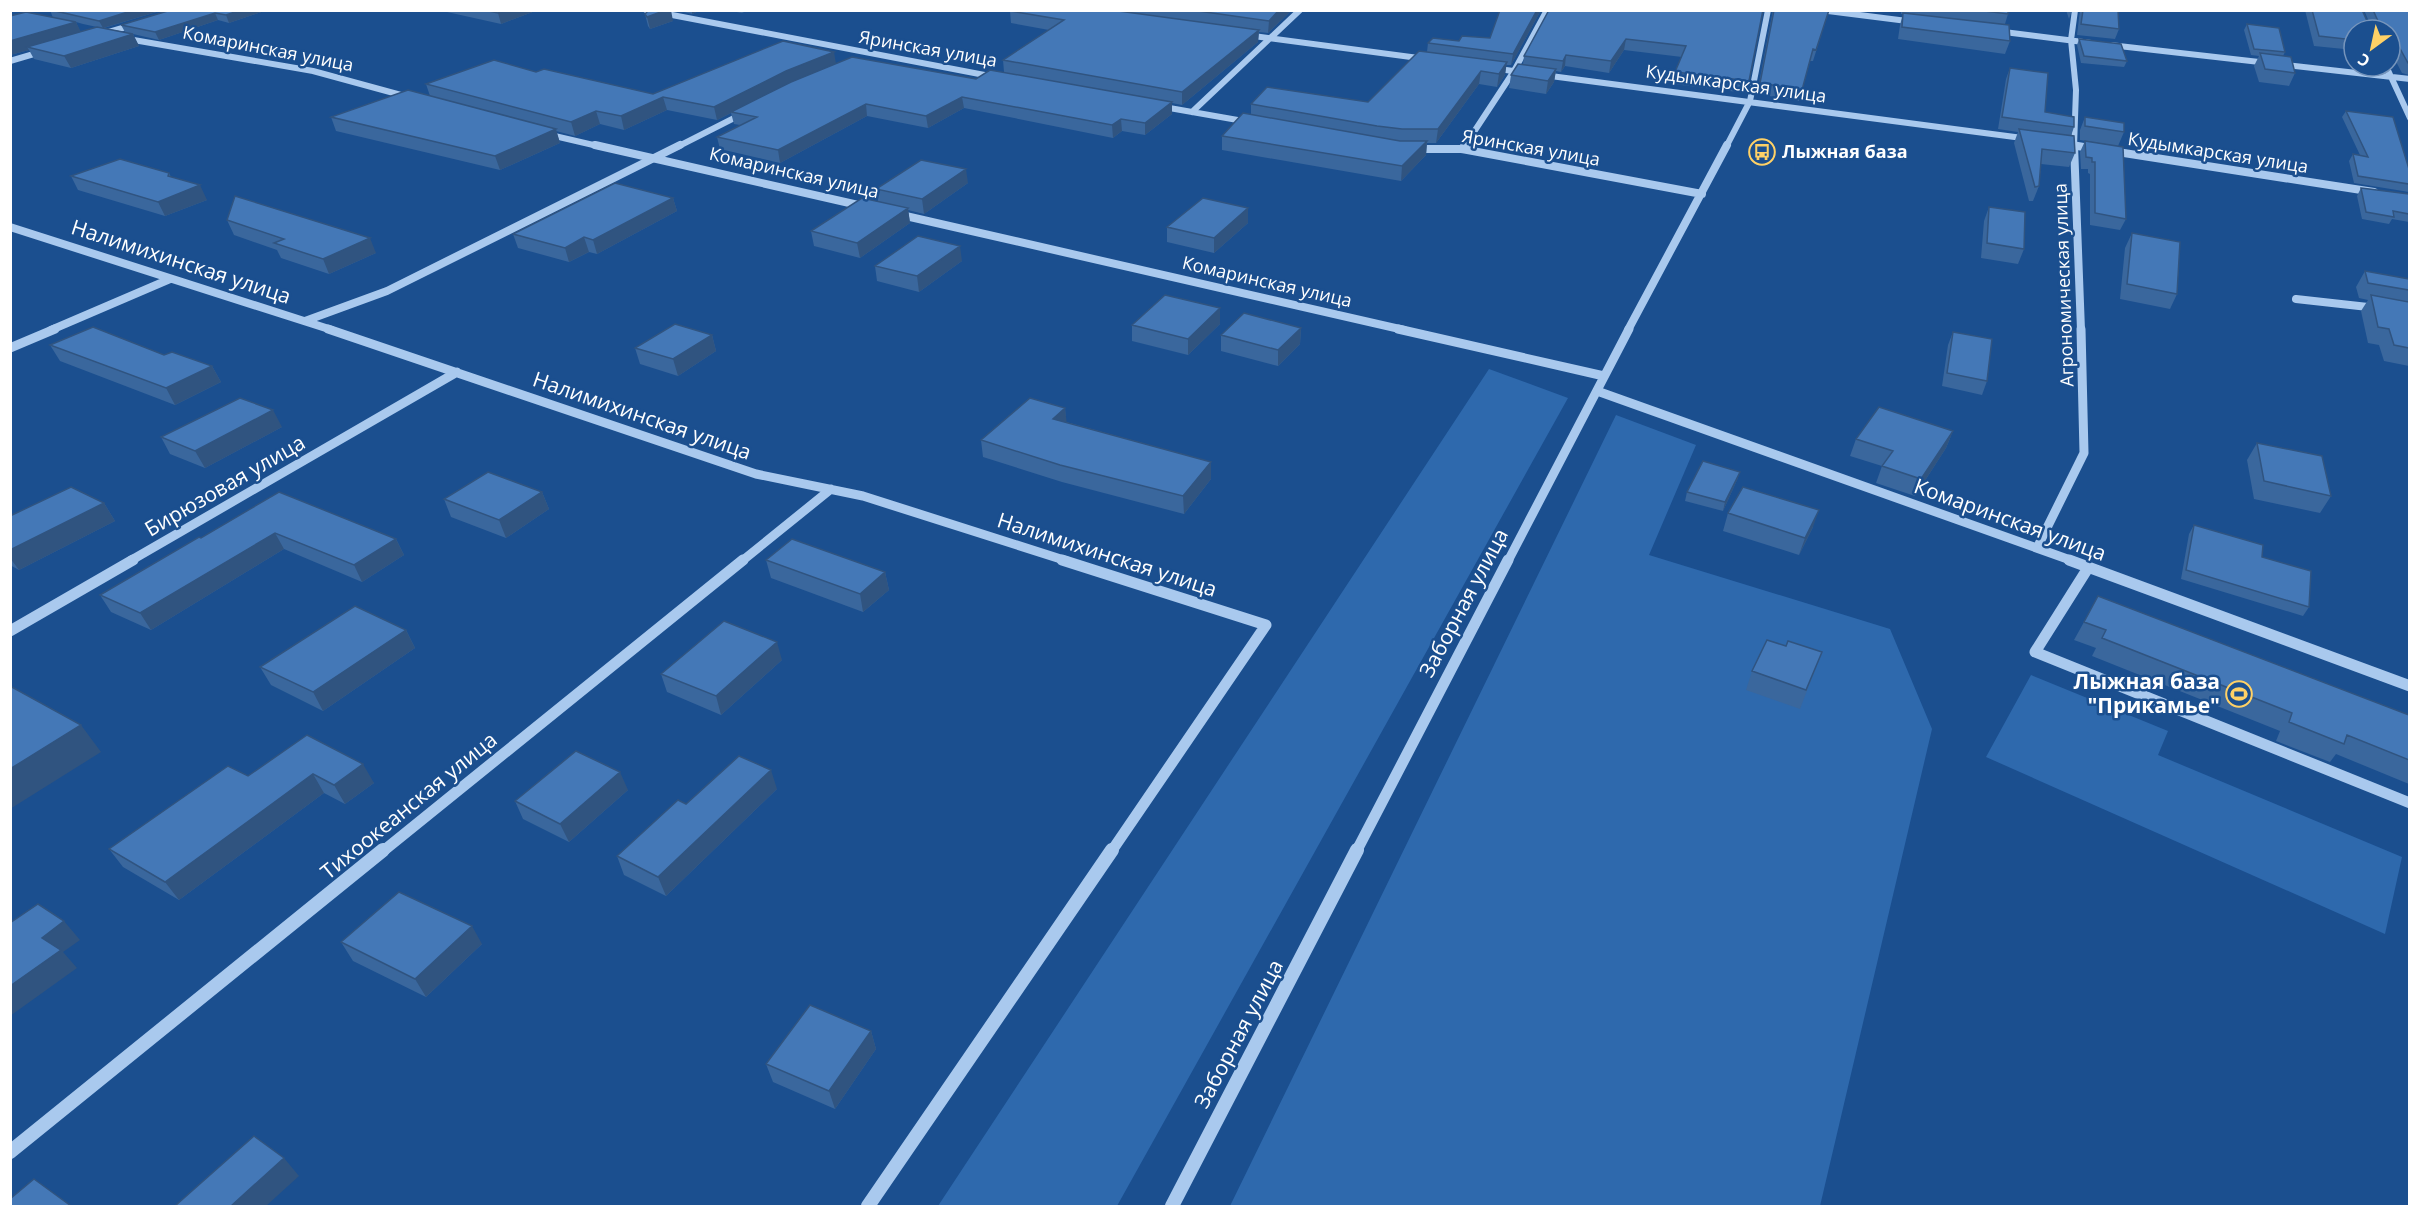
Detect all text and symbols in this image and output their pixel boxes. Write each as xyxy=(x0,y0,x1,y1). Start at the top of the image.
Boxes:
north arrow xyxy=(2342,18,2402,78)
street label: Комаринская улица xyxy=(181,20,356,76)
street label: Яринская улица xyxy=(857,24,999,72)
text: С xyxy=(2354,49,2374,73)
street label: Кудымкарская улица xyxy=(1644,58,1828,108)
street label: Яринская улица xyxy=(1460,123,1602,171)
street label: Кудымкарская улица xyxy=(2126,126,2310,178)
bus stop icon: Лыжная база xyxy=(1747,137,1777,167)
place label: Лыжная база xyxy=(1782,139,1908,163)
street label: Комаринская улица xyxy=(707,141,881,203)
street label: Агрономическая улица xyxy=(2047,183,2079,387)
street label: Налимихинская улица xyxy=(68,212,295,310)
street label: Комаринская улица xyxy=(1180,250,1354,312)
street label: Налимихинская улица xyxy=(529,364,755,466)
street label: Бирюзовая улица xyxy=(139,428,310,542)
street label: Комаринская улица xyxy=(1910,471,2110,567)
street label: Налимихинская улица xyxy=(994,505,1221,603)
street label: Заборная улица xyxy=(1412,523,1514,682)
place label: Лыжная база "Прикамье" xyxy=(2074,667,2220,719)
sports icon: Лыжная база "Прикамье" xyxy=(2224,679,2254,709)
street label: Тихоокеанская улица xyxy=(314,725,502,885)
street label: Заборная улица xyxy=(1187,954,1289,1113)

